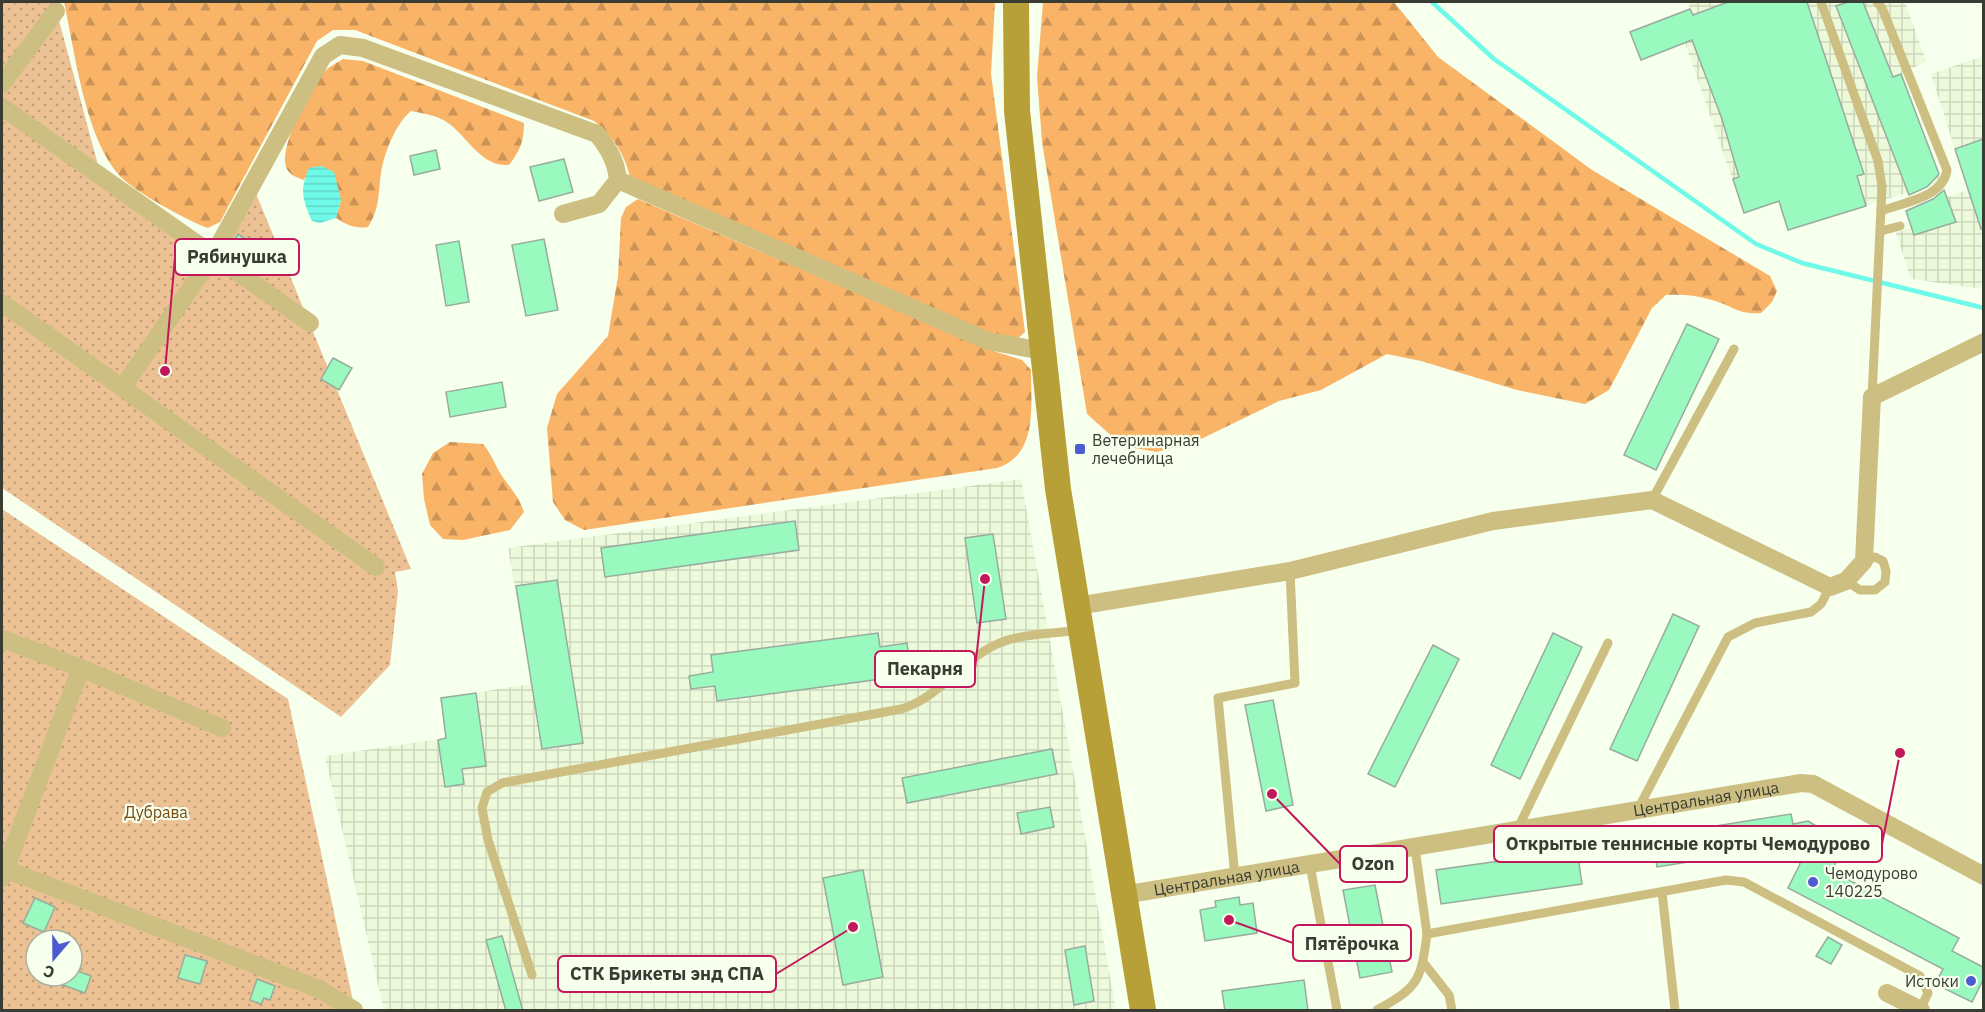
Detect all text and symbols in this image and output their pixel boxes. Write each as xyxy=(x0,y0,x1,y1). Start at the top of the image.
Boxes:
callout: Рябинушка xyxy=(175,239,299,275)
text: Рябинушка xyxy=(187,245,287,268)
place label: Ветеринарная лечебница xyxy=(1092,430,1200,468)
marker: Ветеринарная лечебница xyxy=(1073,442,1087,456)
callout: Пекарня xyxy=(875,651,975,687)
text: Пекарня xyxy=(887,657,963,680)
street label: Центральная улица xyxy=(1632,777,1781,821)
park label: Дубрава xyxy=(124,802,188,822)
callout: Открытые теннисные корты Чемодурово xyxy=(1494,826,1882,862)
text: Открытые теннисные корты Чемодурово xyxy=(1506,832,1870,855)
callout: Ozon xyxy=(1340,846,1407,882)
text: Ozon xyxy=(1352,852,1394,875)
street label: Центральная улица xyxy=(1152,856,1301,900)
place label: Чемодурово 140225 xyxy=(1825,863,1918,901)
marker: Чемодурово 140225 xyxy=(1806,875,1820,889)
callout: Пятёрочка xyxy=(1293,925,1411,961)
north arrow xyxy=(24,928,84,988)
text: Пятёрочка xyxy=(1305,932,1399,955)
callout: СТК Брикеты энд СПА xyxy=(558,956,776,992)
text: С xyxy=(41,961,57,983)
text: СТК Брикеты энд СПА xyxy=(570,962,764,985)
place label: Истоки xyxy=(1905,971,1959,991)
marker: Истоки xyxy=(1964,974,1978,988)

